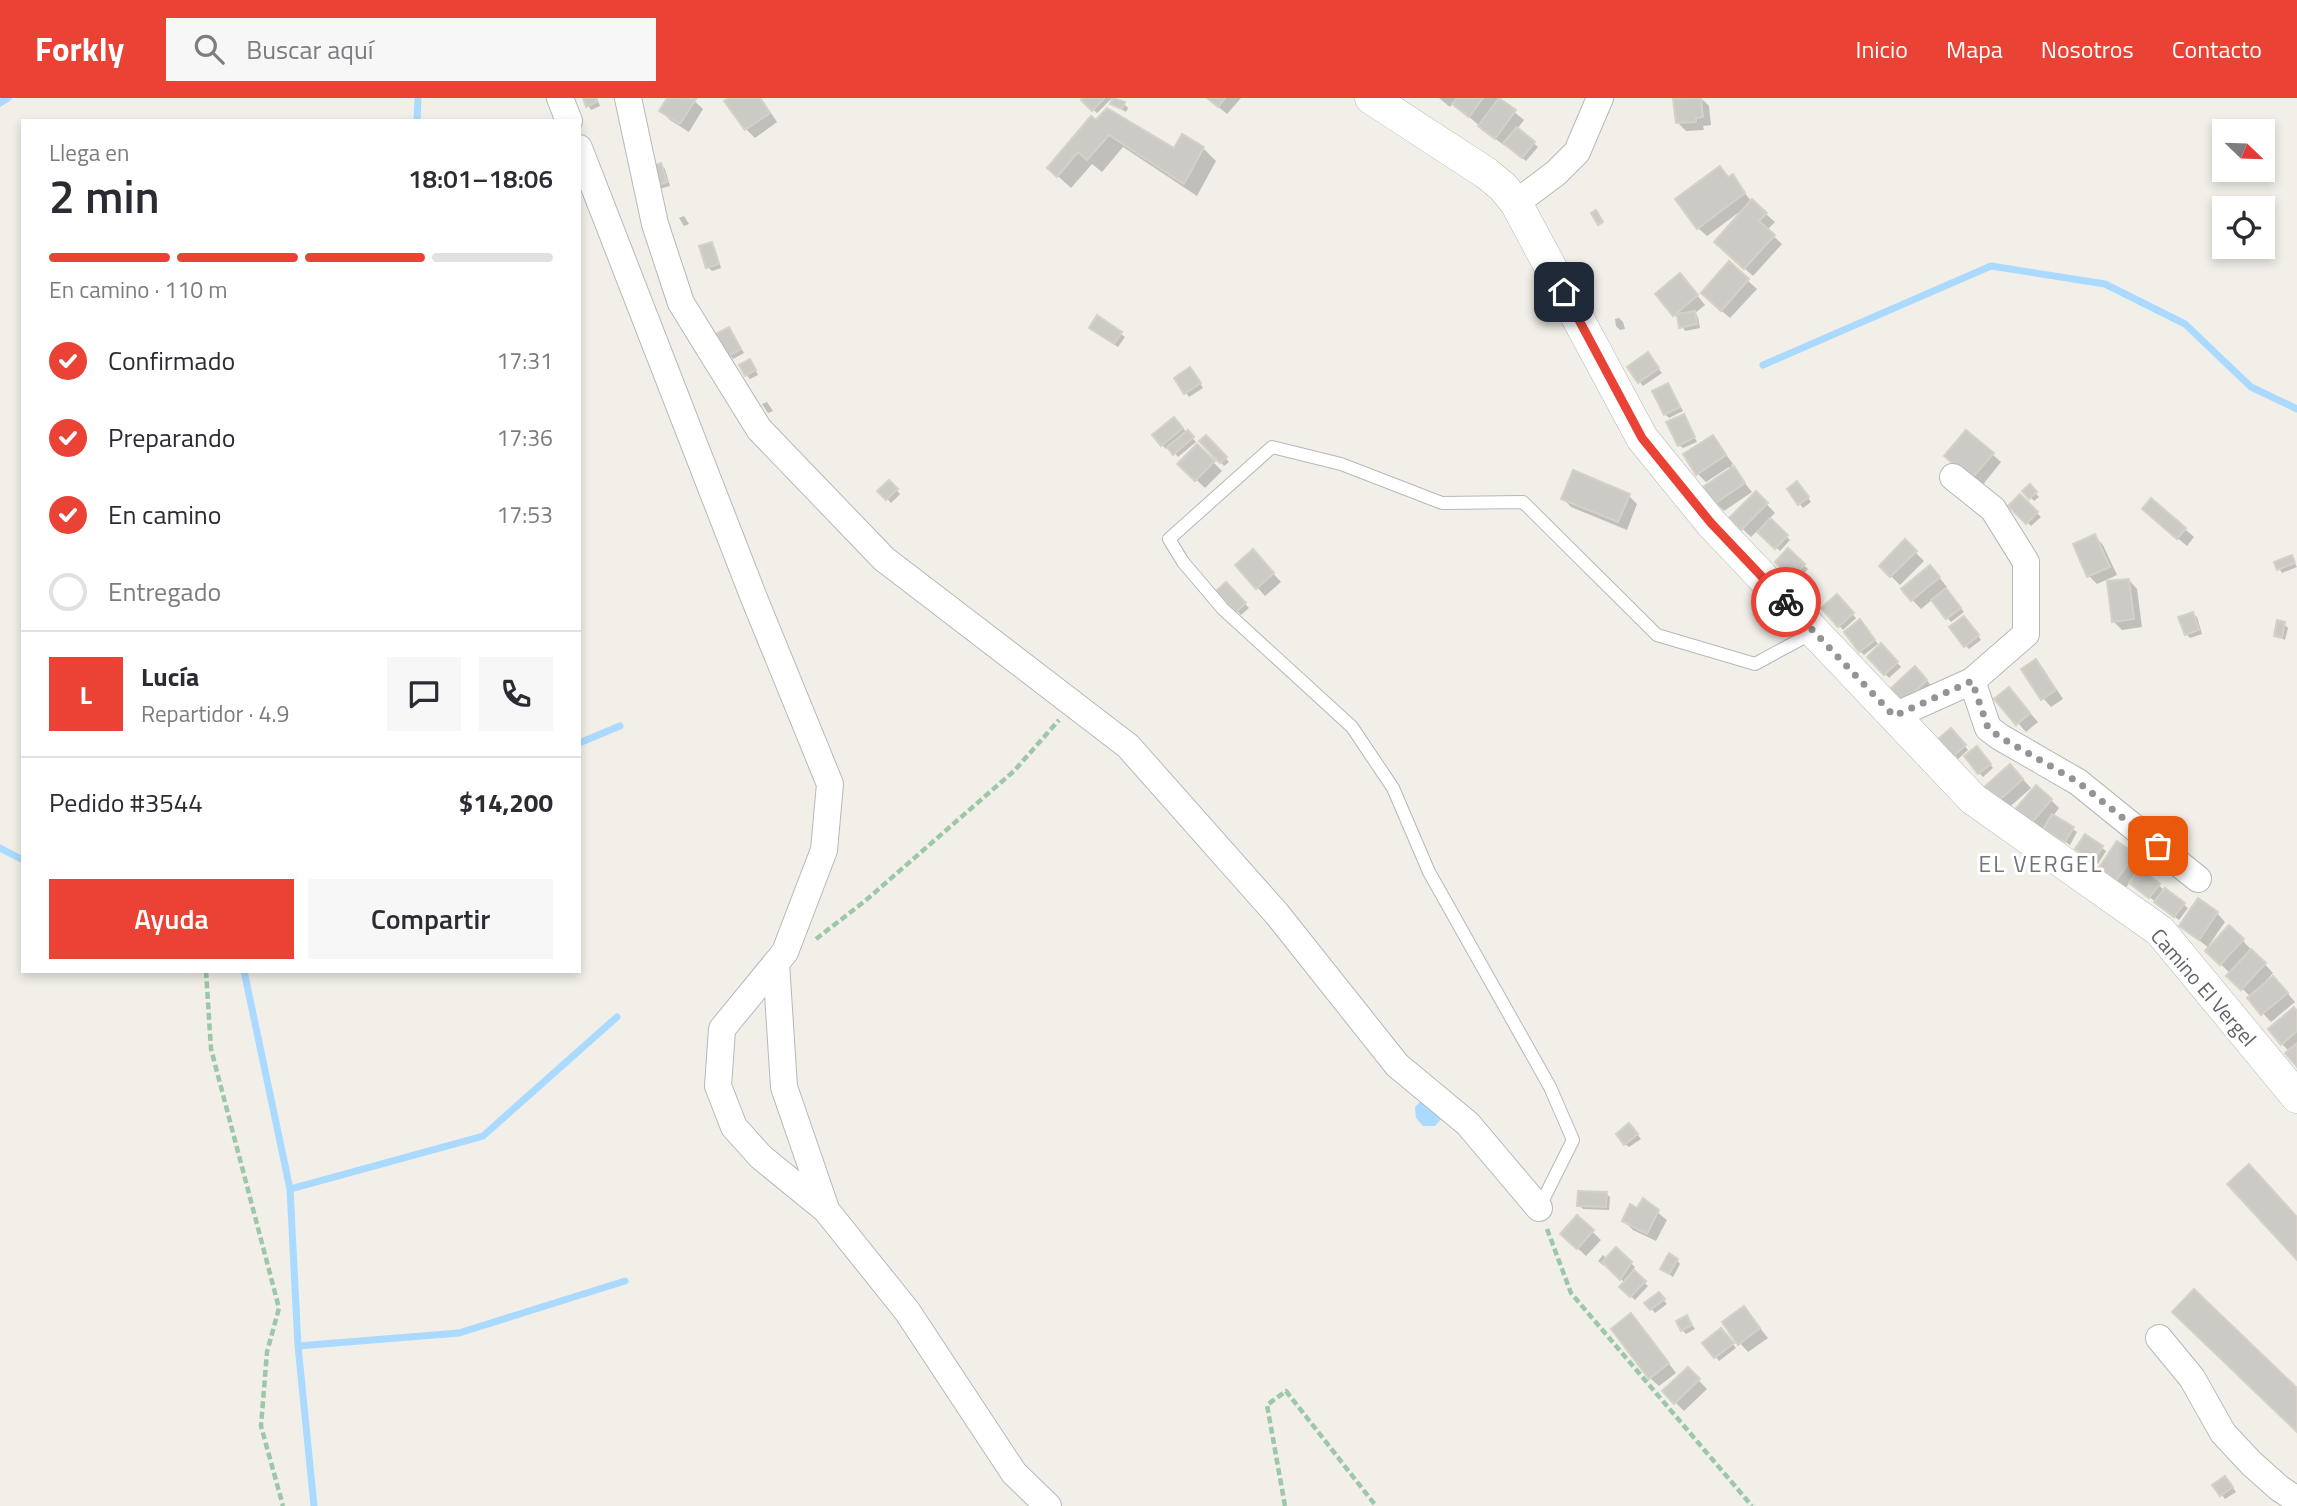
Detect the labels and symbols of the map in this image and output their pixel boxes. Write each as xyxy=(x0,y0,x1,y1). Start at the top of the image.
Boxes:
north arrow xyxy=(2212,119,2275,182)
pin xyxy=(1534,262,1594,322)
courier xyxy=(1751,567,1821,637)
pin xyxy=(2128,816,2188,876)
district label: EL VERGEL xyxy=(1979,846,2103,881)
street label: Camino El Vergel xyxy=(2143,921,2265,1053)

